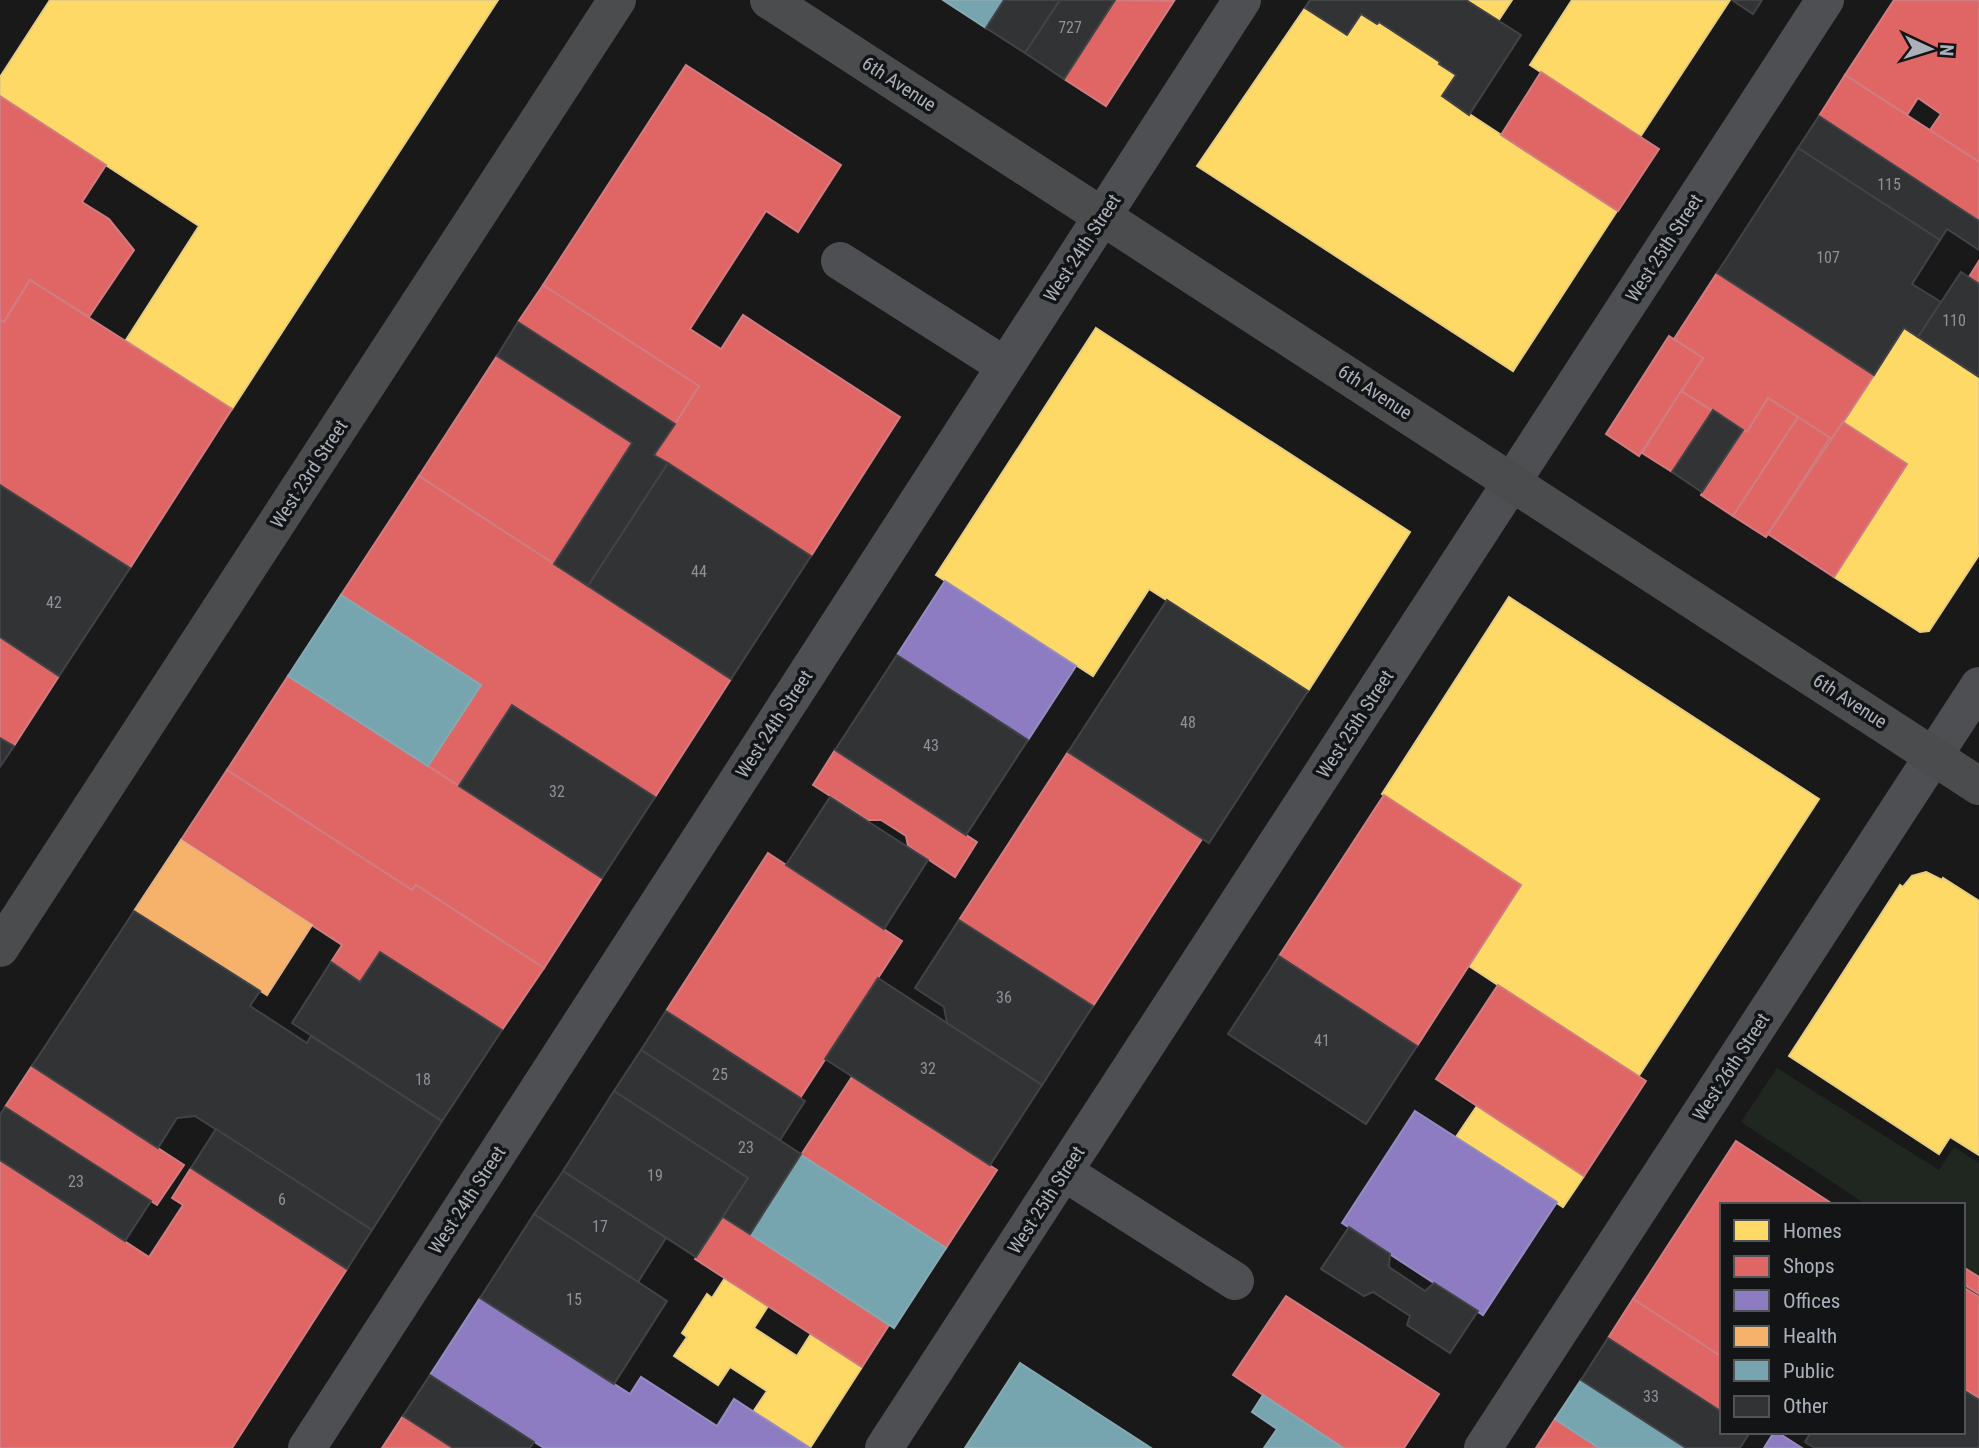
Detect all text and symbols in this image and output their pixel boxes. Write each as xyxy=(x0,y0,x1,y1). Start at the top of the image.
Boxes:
north arrow xyxy=(1895,14,1965,84)
house number: 727 xyxy=(1058,18,1082,37)
text: N xyxy=(1935,44,1958,57)
street label: 6th Avenue xyxy=(858,52,940,116)
house number: 115 xyxy=(1877,175,1901,194)
street label: West 24th Street xyxy=(1039,190,1125,306)
street label: West 25th Street xyxy=(1621,190,1707,306)
house number: 107 xyxy=(1816,248,1840,267)
house number: 110 xyxy=(1942,311,1966,330)
street label: 6th Avenue xyxy=(1334,360,1416,424)
street label: West 23rd Street xyxy=(265,416,353,532)
house number: 44 xyxy=(691,562,707,581)
house number: 42 xyxy=(46,593,62,612)
street label: West 24th Street xyxy=(731,666,817,782)
street label: West 25th Street xyxy=(1312,666,1398,782)
street label: 6th Avenue xyxy=(1809,669,1891,733)
house number: 48 xyxy=(1180,713,1196,732)
house number: 43 xyxy=(923,736,939,755)
house number: 32 xyxy=(549,782,565,801)
house number: 36 xyxy=(996,988,1012,1007)
street label: West 26th Street xyxy=(1688,1009,1774,1125)
house number: 41 xyxy=(1314,1031,1330,1050)
house number: 32 xyxy=(920,1059,936,1078)
house number: 25 xyxy=(712,1065,728,1084)
house number: 18 xyxy=(415,1070,431,1089)
house number: 23 xyxy=(738,1138,754,1157)
street label: West 24th Street xyxy=(424,1142,510,1258)
street label: West 25th Street xyxy=(1003,1142,1089,1258)
house number: 19 xyxy=(647,1166,663,1185)
house number: 23 xyxy=(68,1172,84,1191)
house number: 6 xyxy=(278,1190,286,1209)
legend xyxy=(1720,1203,1965,1434)
house number: 17 xyxy=(592,1217,608,1236)
text: Homes xyxy=(1783,1219,1842,1243)
text: Shops xyxy=(1783,1254,1835,1278)
text: Offices xyxy=(1783,1289,1840,1313)
house number: 15 xyxy=(566,1290,582,1309)
text: Health xyxy=(1783,1324,1837,1348)
text: Public xyxy=(1783,1359,1835,1383)
house number: 33 xyxy=(1643,1387,1659,1406)
text: Other xyxy=(1783,1394,1828,1418)

